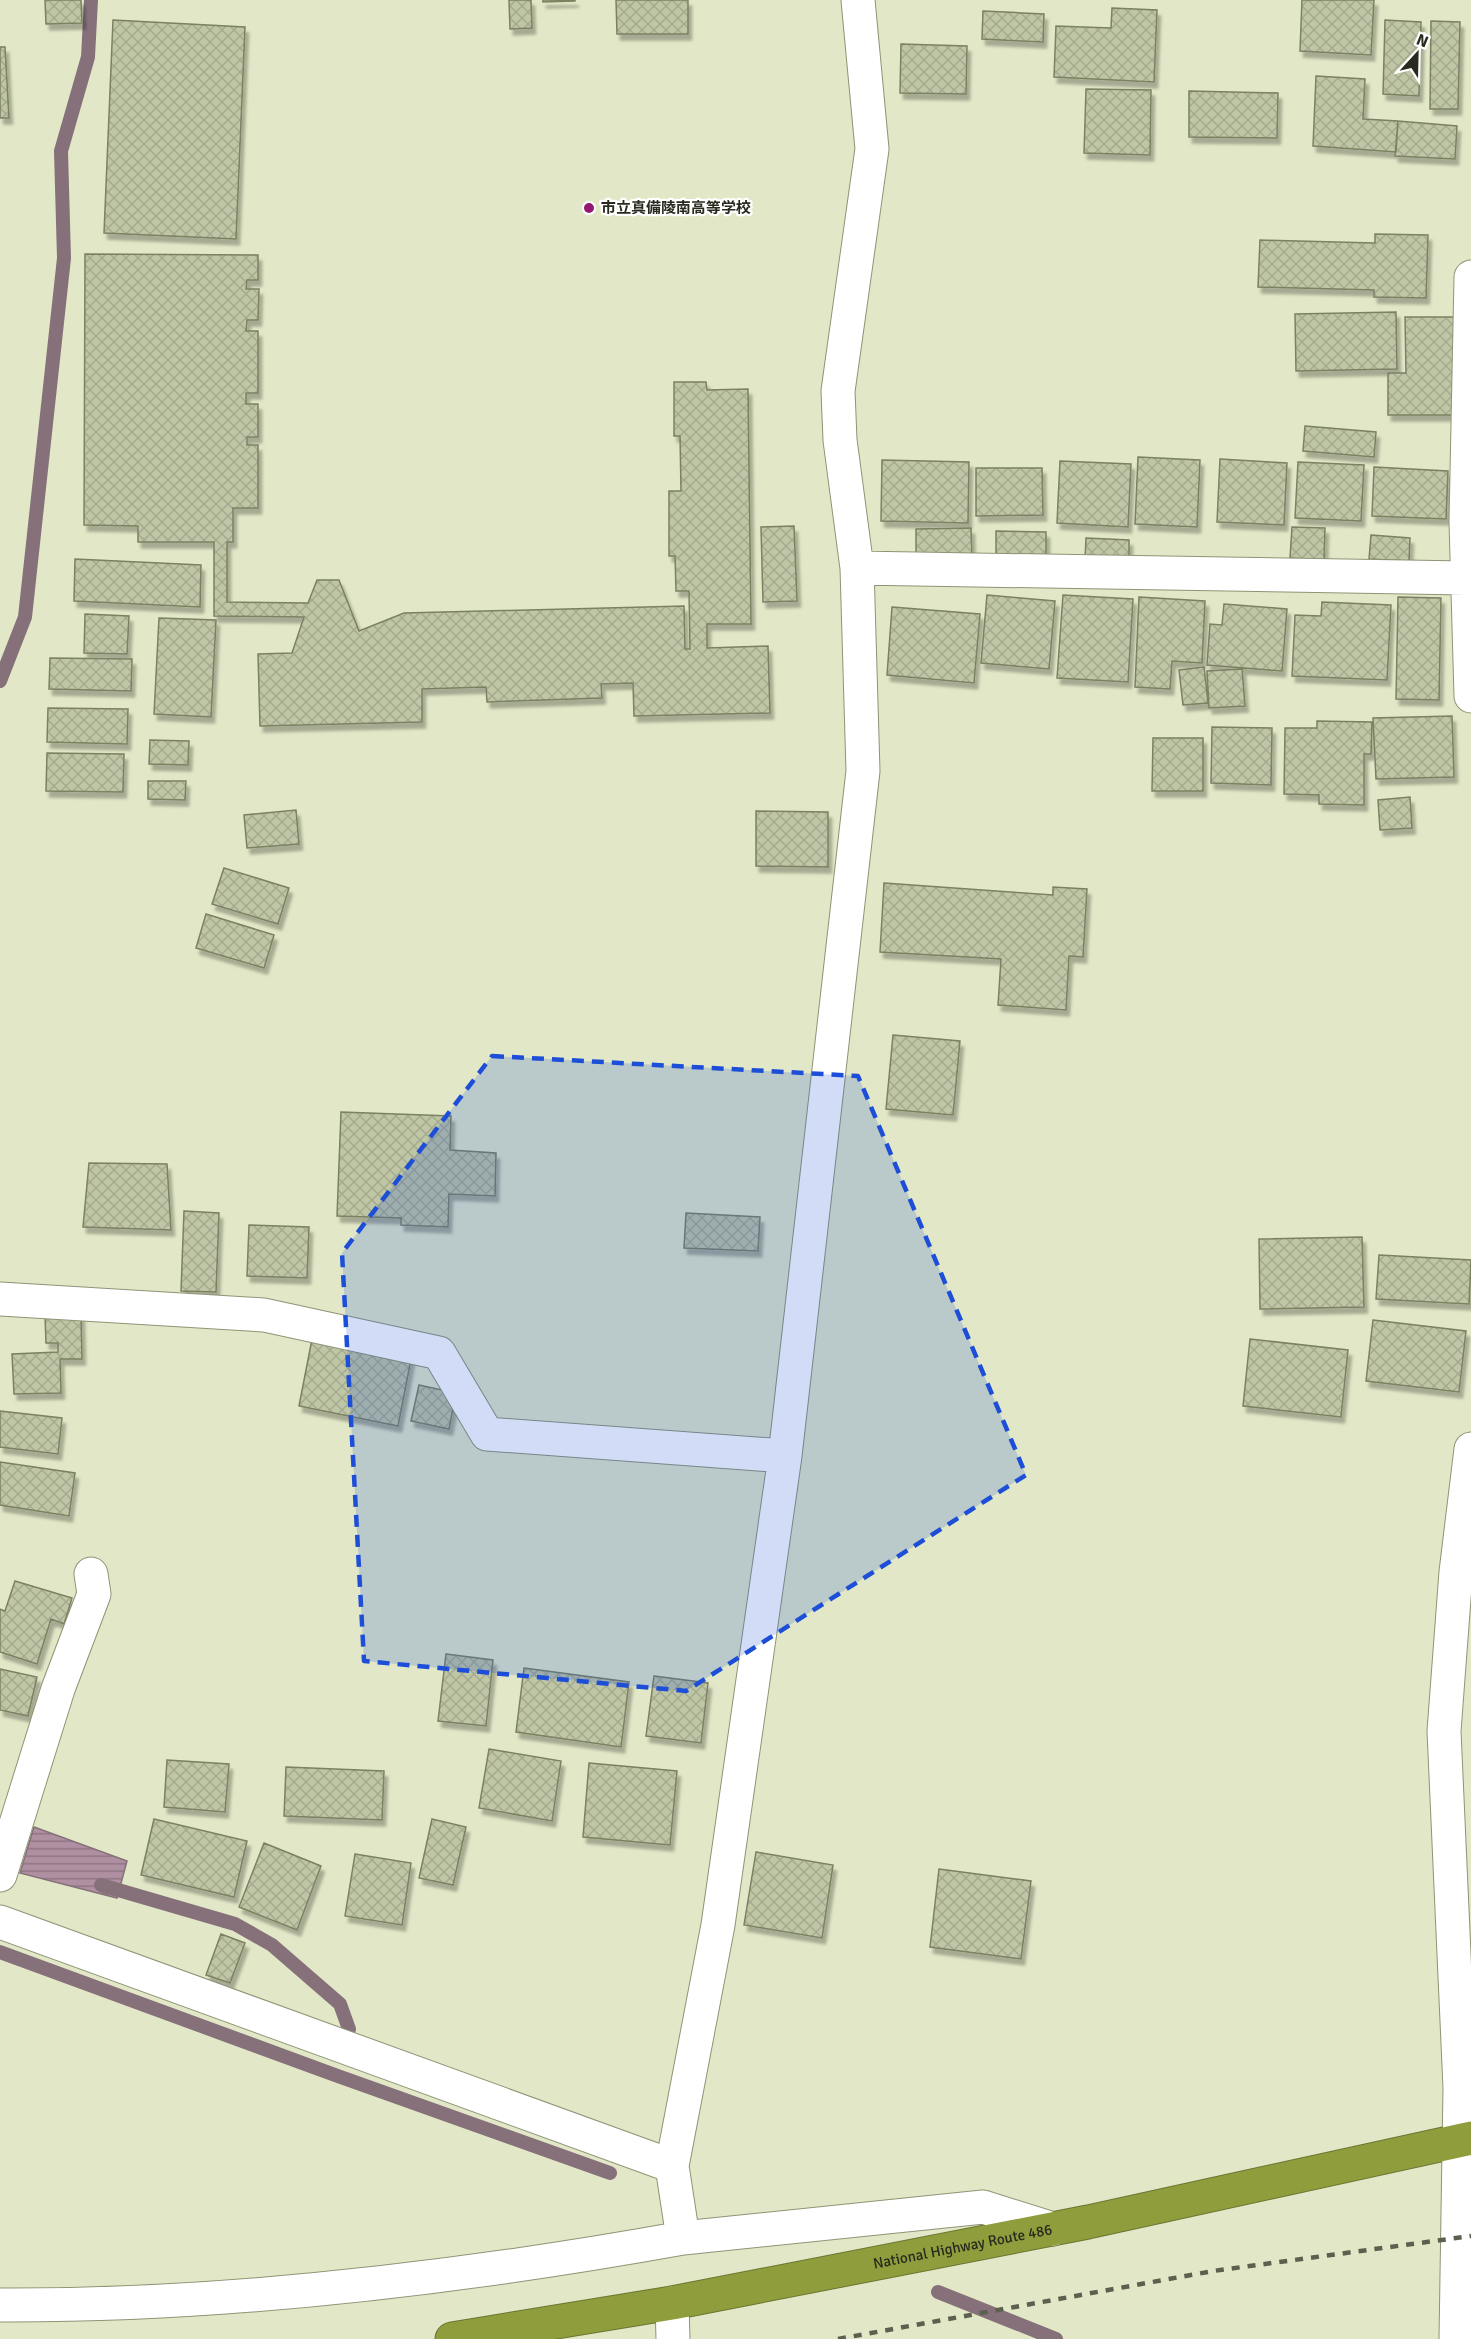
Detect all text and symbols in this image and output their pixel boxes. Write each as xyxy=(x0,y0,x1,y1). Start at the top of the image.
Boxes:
north arrow xyxy=(1387,24,1447,84)
text: N xyxy=(1413,30,1431,52)
place label: 市立真備陵南高等学校 xyxy=(601,199,751,217)
marker: 市立真備陵南高等学校 xyxy=(582,201,596,215)
street label: National Highway Route 486 xyxy=(872,2220,1054,2273)

